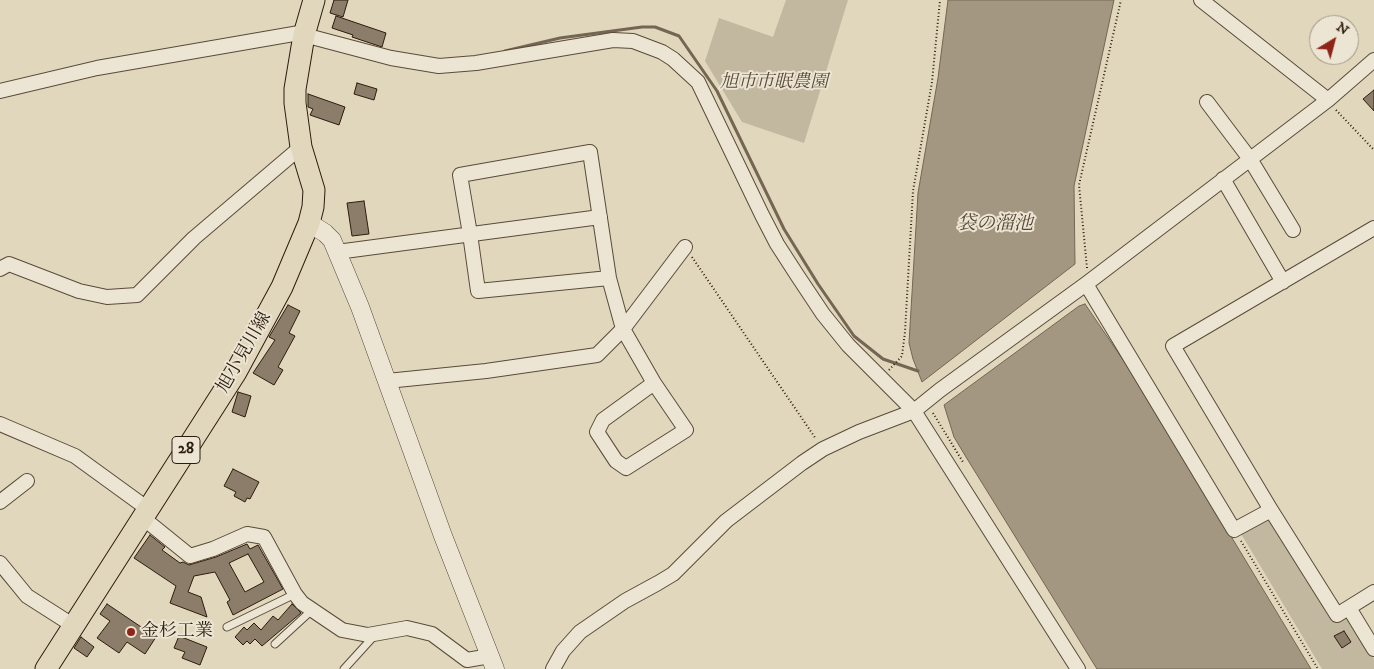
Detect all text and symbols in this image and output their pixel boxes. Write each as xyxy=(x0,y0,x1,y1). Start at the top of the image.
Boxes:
north arrow xyxy=(1309,15,1359,65)
text: N xyxy=(1332,18,1352,39)
park label: 旭市市眠農園 xyxy=(720,72,828,94)
water label: 袋の溜池 xyxy=(957,214,1033,236)
street label: 旭小見川線 xyxy=(213,309,277,397)
road number: 28 xyxy=(172,436,200,464)
place label: 金杉工業 xyxy=(141,621,213,643)
marker: 金杉工業 xyxy=(125,626,137,638)

